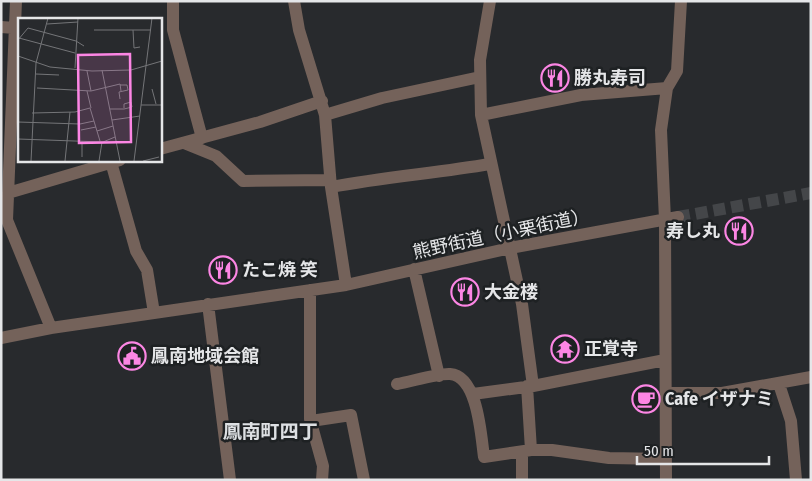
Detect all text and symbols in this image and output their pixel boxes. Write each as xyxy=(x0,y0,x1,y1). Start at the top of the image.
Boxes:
inset map xyxy=(18,18,161,161)
restaurant icon: 勝丸寿司 xyxy=(540,63,570,93)
place label: 勝丸寿司 xyxy=(574,67,646,89)
street label: 熊野街道（小栗街道） xyxy=(411,205,591,263)
restaurant icon: 寿し丸 xyxy=(724,216,754,246)
place label: 寿し丸 xyxy=(666,220,720,242)
restaurant icon: たこ焼 笑 xyxy=(208,255,238,285)
place label: たこ焼 笑 xyxy=(242,259,318,281)
restaurant icon: 大金楼 xyxy=(450,277,480,307)
place label: 大金楼 xyxy=(484,281,538,303)
temple icon: 正覚寺 xyxy=(550,334,580,364)
place label: 正覚寺 xyxy=(584,338,638,360)
public building icon: 鳳南地域会館 xyxy=(117,341,147,371)
place label: 鳳南地域会館 xyxy=(151,345,259,367)
cafe icon: Cafe イザナミ xyxy=(631,384,661,414)
place label: Cafe イザナミ xyxy=(665,388,774,410)
district label: 鳳南町四丁 xyxy=(222,420,318,443)
scale bar xyxy=(637,434,770,466)
text: 50 m xyxy=(644,442,674,460)

